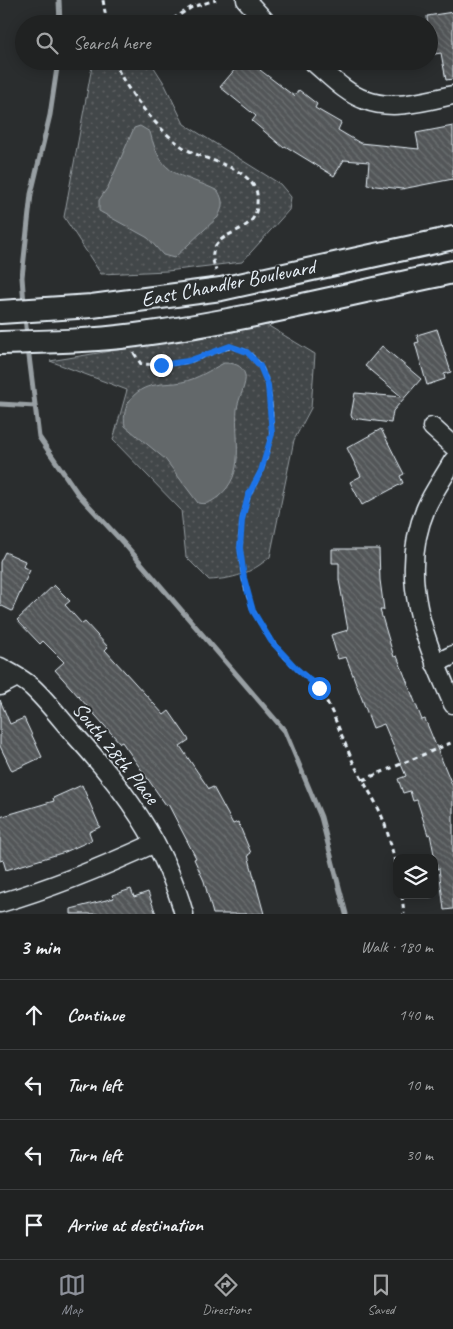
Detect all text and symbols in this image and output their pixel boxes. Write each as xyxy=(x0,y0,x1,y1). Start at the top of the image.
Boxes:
search box xyxy=(15,15,438,70)
icon: search xyxy=(33,29,61,57)
text: Search here xyxy=(73,31,150,55)
street label: East Chandler Boulevard xyxy=(139,253,321,313)
route end xyxy=(150,354,173,377)
route start xyxy=(308,677,331,700)
street label: South 28th Place xyxy=(67,697,166,810)
map controls xyxy=(393,854,438,899)
button: layers xyxy=(393,854,438,899)
text: 3 min xyxy=(20,934,60,960)
text: Walk · 180 m xyxy=(361,937,433,957)
icon: ahead xyxy=(20,1001,48,1029)
text: Continue xyxy=(67,1003,124,1027)
text: 140 m xyxy=(399,1005,433,1025)
icon: left xyxy=(20,1071,48,1099)
text: Turn left xyxy=(67,1073,122,1097)
text: 10 m xyxy=(406,1075,433,1095)
icon: left xyxy=(20,1141,48,1169)
text: Turn left xyxy=(67,1143,122,1167)
text: 30 m xyxy=(406,1145,433,1165)
icon: arrive xyxy=(20,1211,48,1239)
text: Arrive at destination xyxy=(67,1213,203,1237)
tab: Map xyxy=(58,1271,86,1318)
tab: Directions xyxy=(202,1271,251,1318)
tab: Saved xyxy=(367,1271,395,1318)

